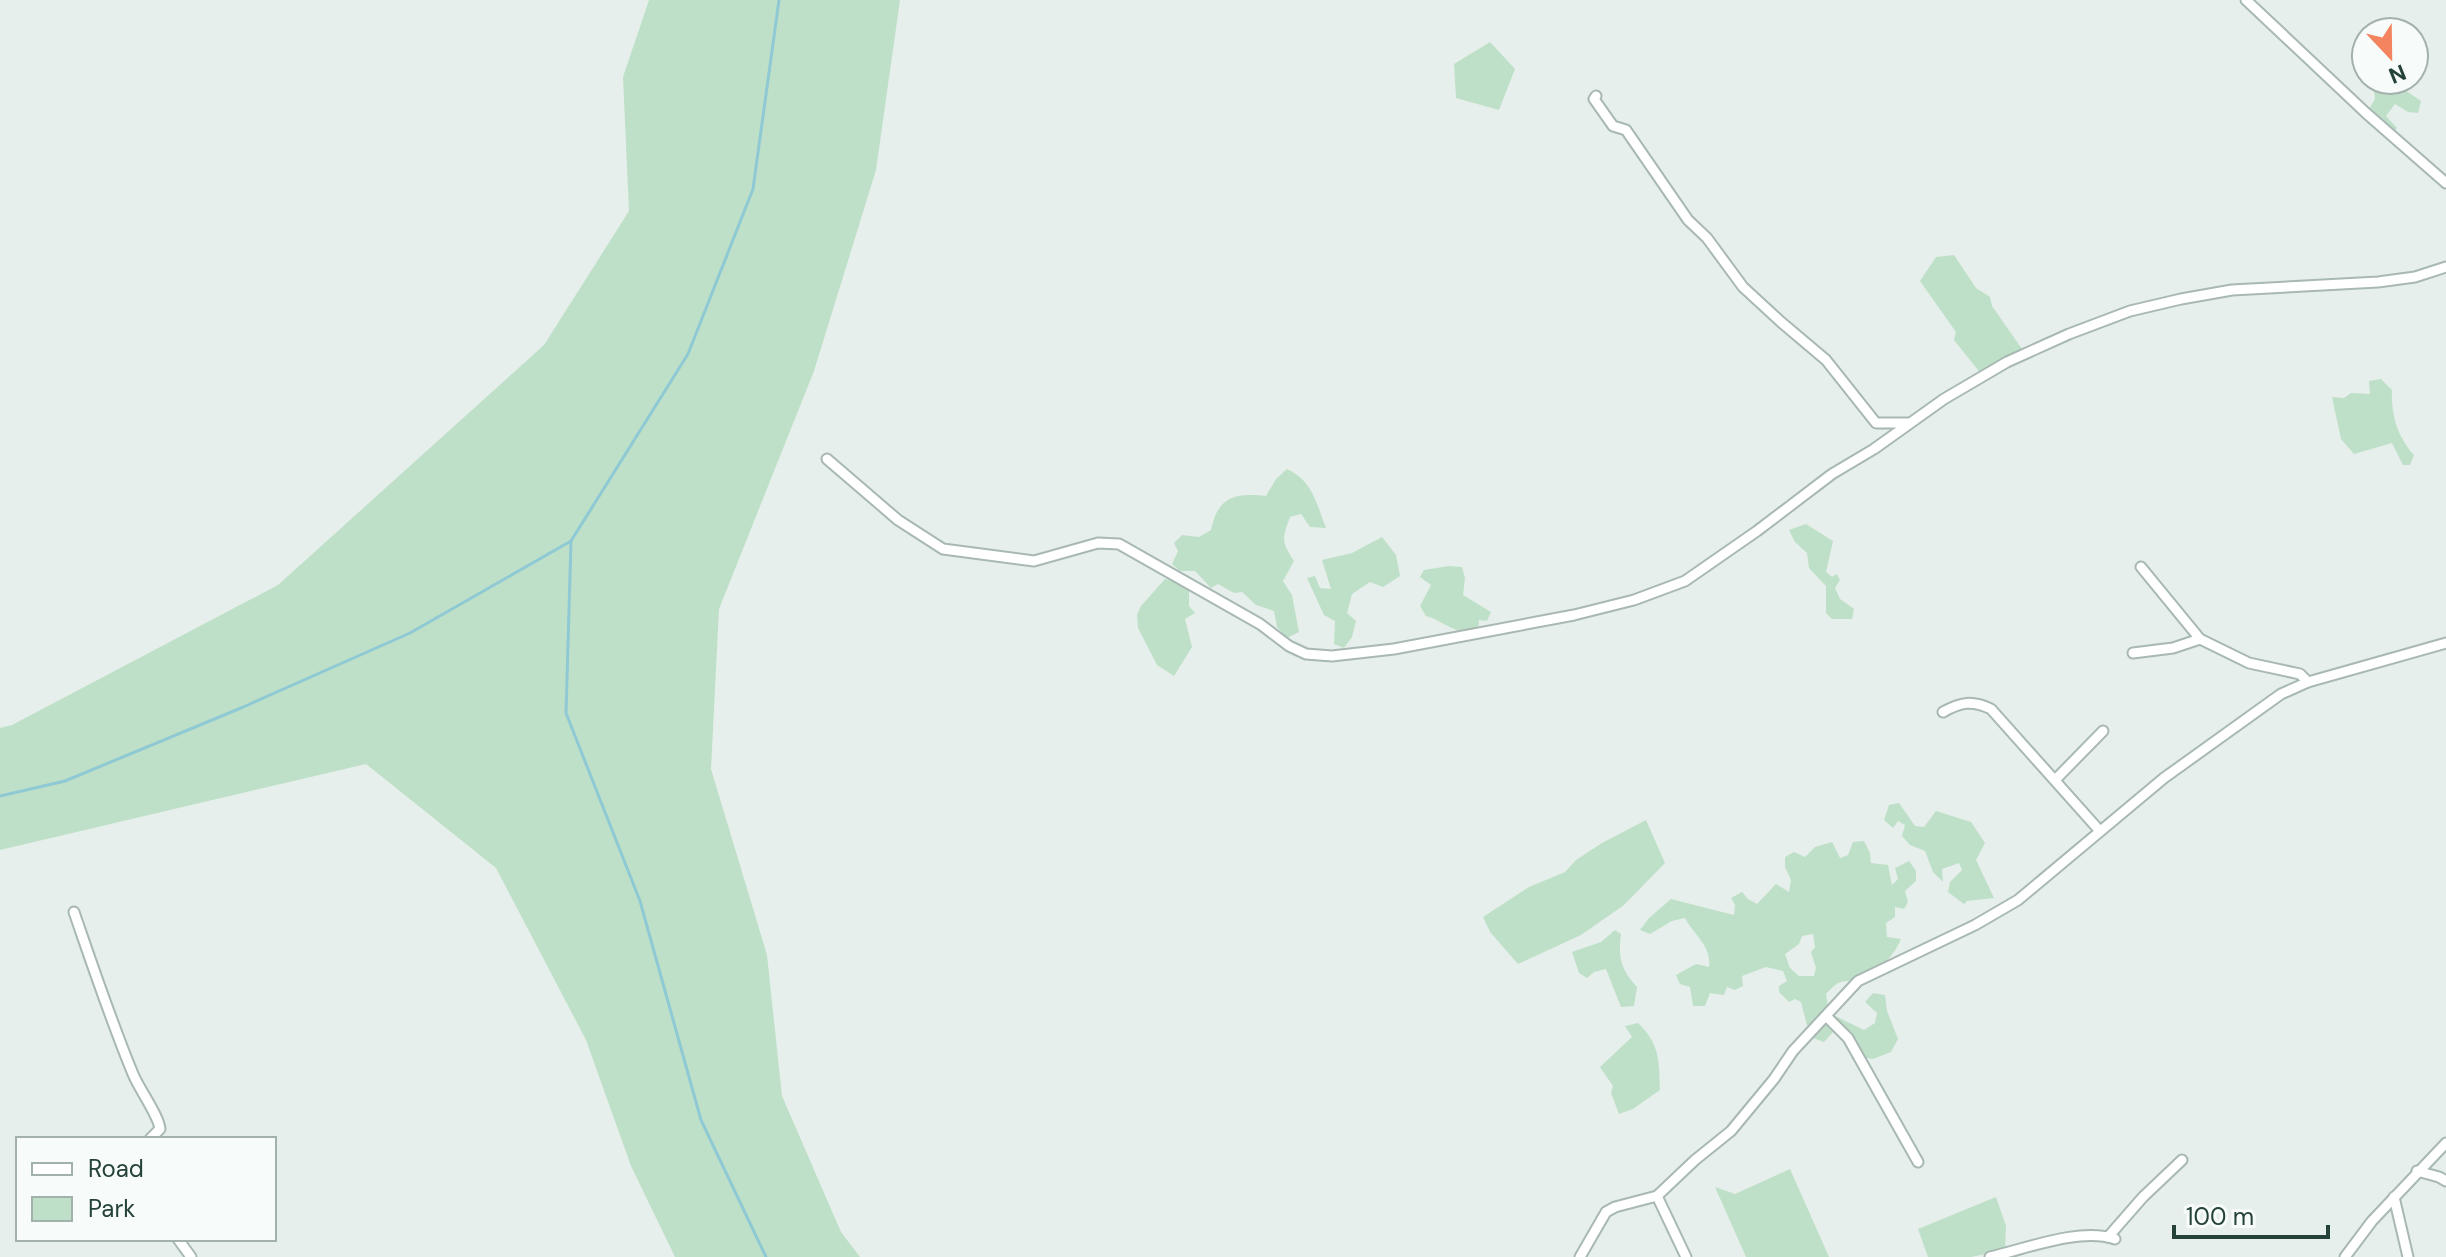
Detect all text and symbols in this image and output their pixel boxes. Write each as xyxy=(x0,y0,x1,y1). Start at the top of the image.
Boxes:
north arrow xyxy=(2350,16,2430,96)
text: N xyxy=(2384,58,2410,91)
legend xyxy=(16,1137,276,1241)
text: Road xyxy=(88,1153,144,1184)
scale bar xyxy=(2174,1189,2328,1239)
text: Park xyxy=(88,1193,135,1224)
text: 100 m xyxy=(2186,1201,2254,1232)

